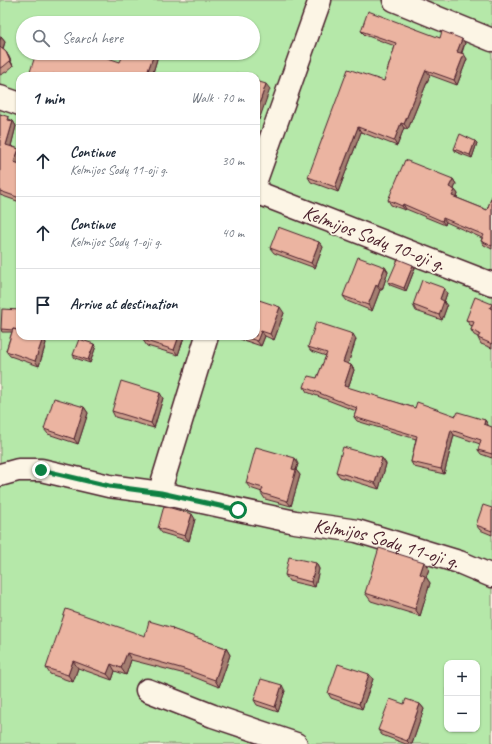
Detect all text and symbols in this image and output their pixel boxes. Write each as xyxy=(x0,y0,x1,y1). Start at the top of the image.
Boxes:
search box xyxy=(16,16,260,60)
icon: search xyxy=(30,27,52,49)
text: Search here xyxy=(62,29,123,48)
text: 1 min xyxy=(32,88,65,109)
text: Walk · 70 m xyxy=(191,90,244,106)
text: Continue xyxy=(70,143,115,162)
icon: ahead xyxy=(32,150,54,172)
text: 30 m xyxy=(222,153,244,169)
text: Kelmijos Sodų 11-oji g. xyxy=(70,162,167,178)
street label: Kelmijos Sodų 10-oji g. xyxy=(300,199,448,277)
text: Continue xyxy=(70,215,115,234)
icon: ahead xyxy=(32,222,54,244)
text: 40 m xyxy=(222,225,244,241)
text: Kelmijos Sodų 1-oji g. xyxy=(70,234,162,250)
icon: arrive xyxy=(32,294,54,316)
text: Arrive at destination xyxy=(70,295,177,314)
route end xyxy=(32,461,50,479)
route start xyxy=(229,501,247,519)
street label: Kelmijos Sodų 11-oji g. xyxy=(312,512,462,574)
map controls xyxy=(444,660,480,732)
button: + xyxy=(444,660,480,696)
button: − xyxy=(444,696,480,732)

